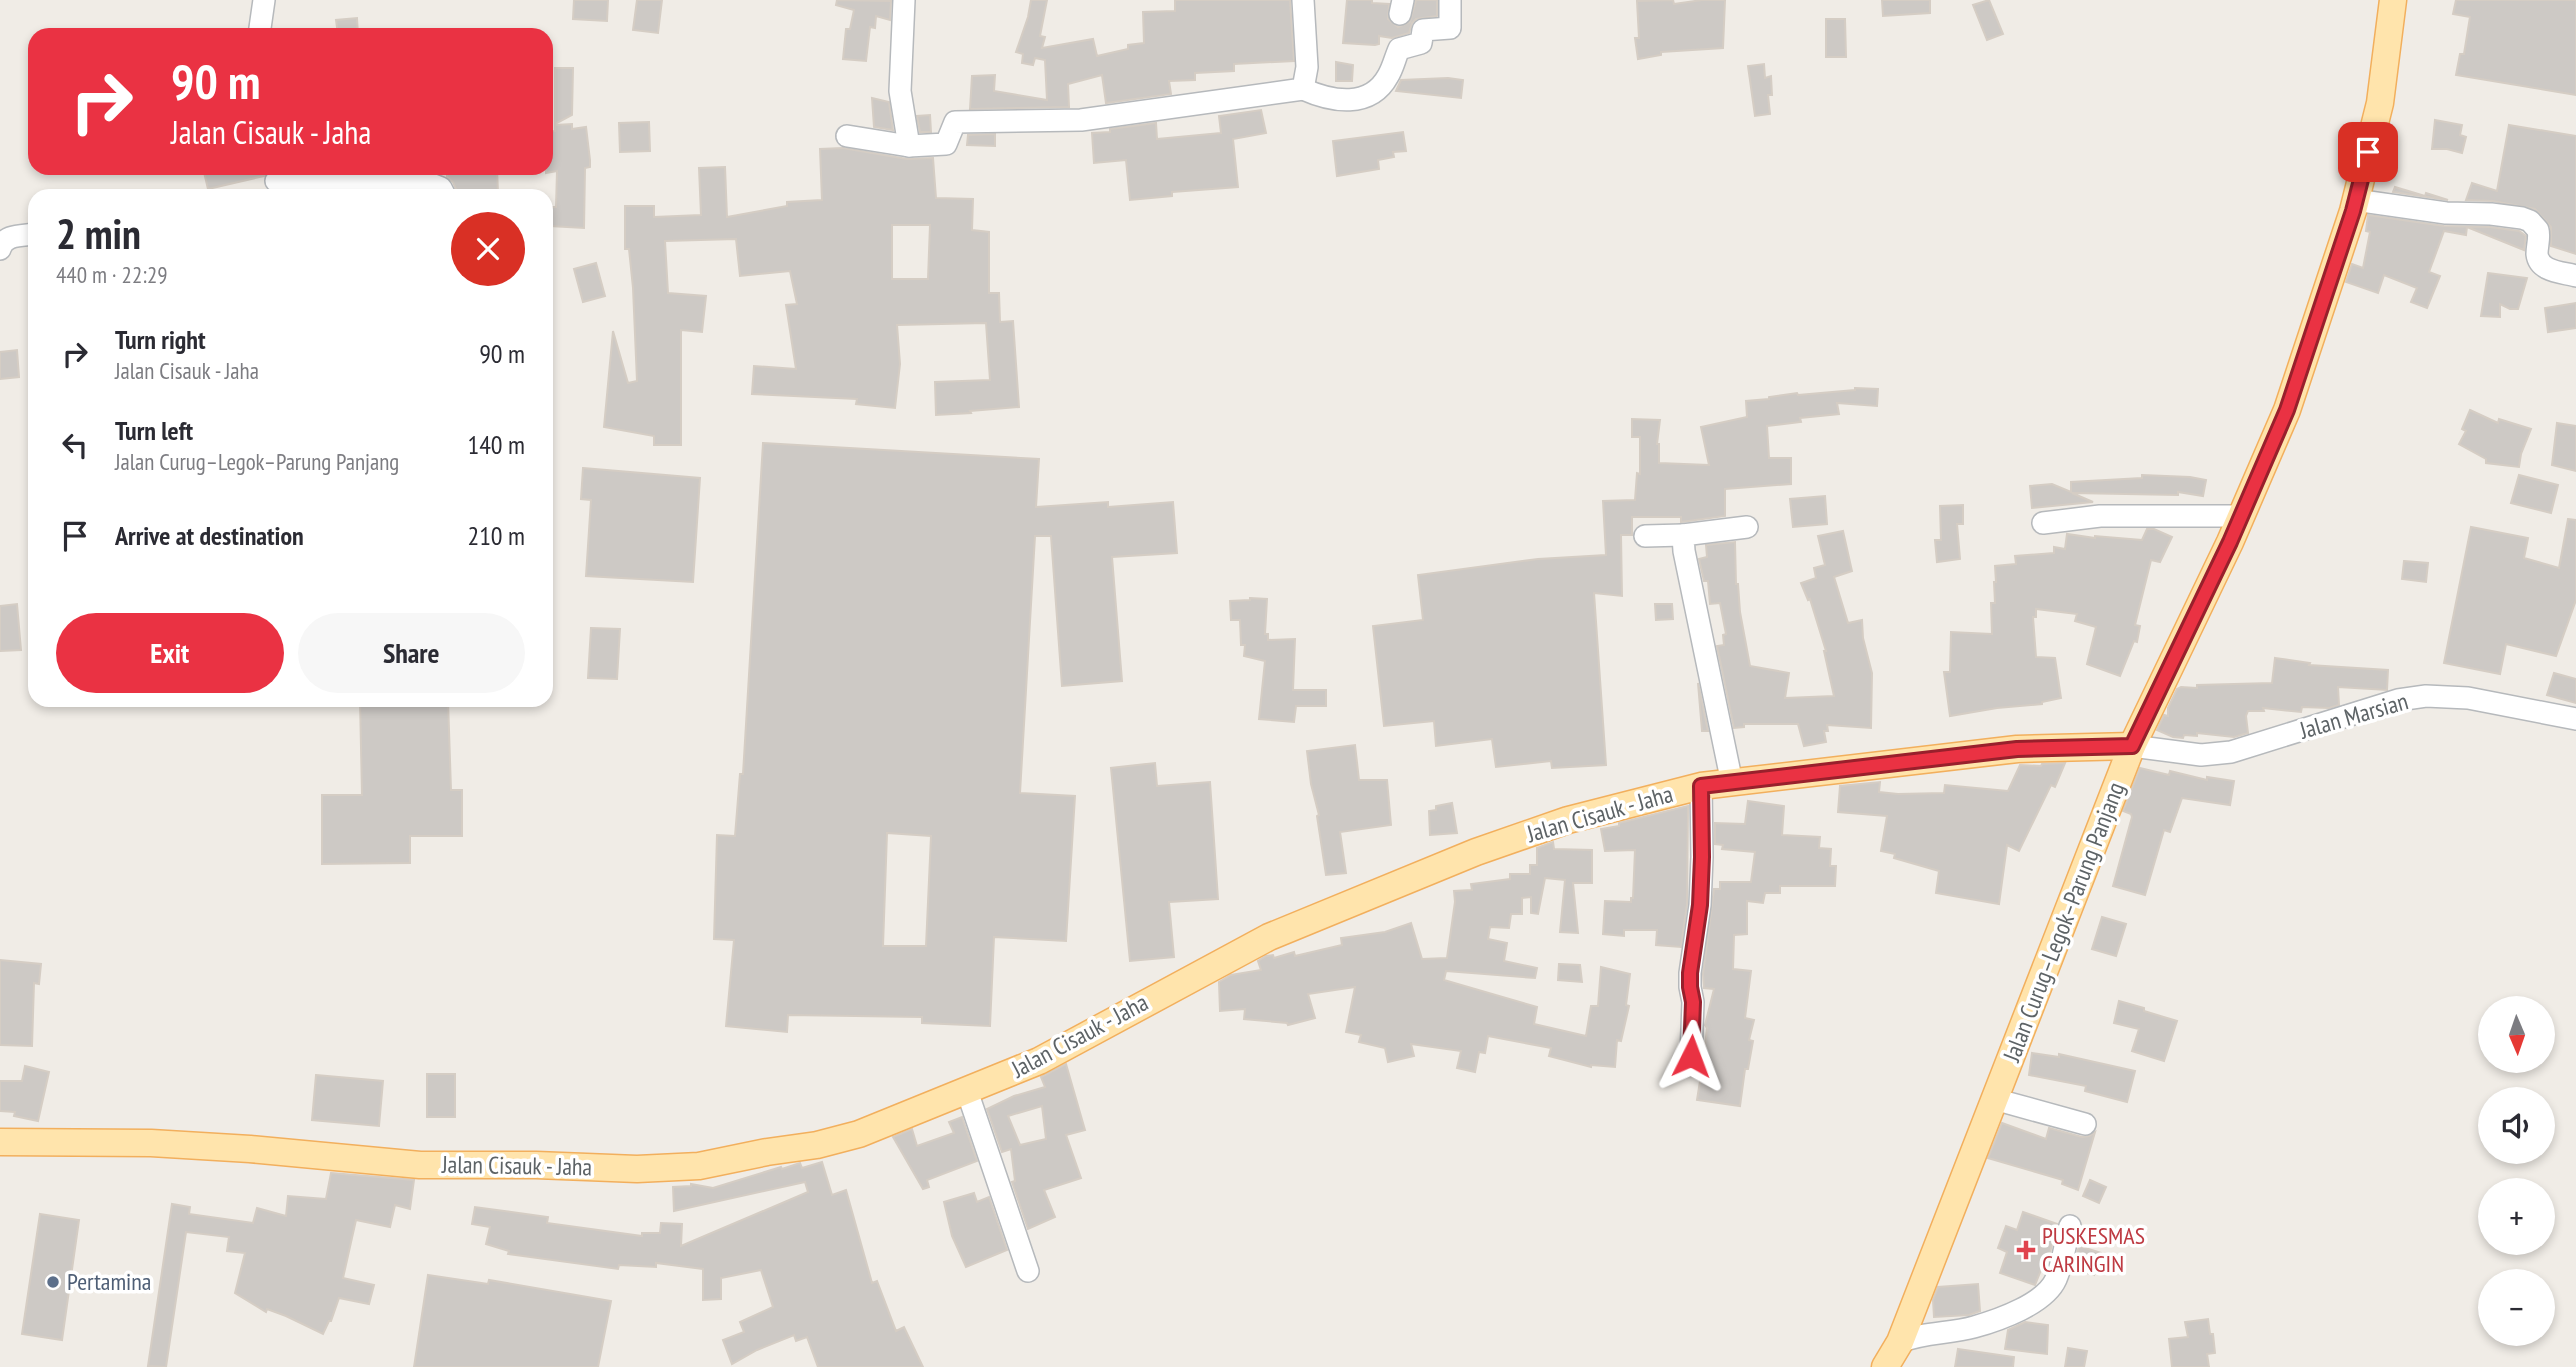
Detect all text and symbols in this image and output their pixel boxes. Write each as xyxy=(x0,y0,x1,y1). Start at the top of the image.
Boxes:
text: 90 m xyxy=(171,49,260,113)
icon: right xyxy=(56,56,147,147)
text: Jalan Cisauk - Jaha xyxy=(171,111,371,153)
pin xyxy=(2338,122,2398,182)
icon: arrive xyxy=(2349,133,2387,171)
text: 2 min xyxy=(56,206,141,261)
button: close xyxy=(451,212,525,286)
text: 440 m · 22:29 xyxy=(56,260,168,289)
text: Turn right xyxy=(115,323,206,356)
icon: right xyxy=(56,335,94,373)
text: 90 m xyxy=(479,337,525,370)
text: Jalan Cisauk - Jaha xyxy=(115,356,259,385)
text: Turn left xyxy=(115,414,193,447)
icon: left xyxy=(56,426,94,464)
text: 140 m xyxy=(467,428,525,461)
text: Jalan Curug–Legok–Parung Panjang xyxy=(115,447,399,476)
icon: arrive xyxy=(56,517,94,555)
text: Arrive at destination xyxy=(115,519,304,552)
text: 210 m xyxy=(467,519,525,552)
button: Exit xyxy=(56,613,284,693)
button: Share xyxy=(298,613,525,693)
street label: Jalan Marsian xyxy=(2295,685,2412,746)
street label: Jalan Cisauk - Jaha xyxy=(1522,778,1676,849)
street label: Jalan Curug–Legok–Parung Panjang xyxy=(1996,778,2131,1067)
street label: Jalan Cisauk - Jaha xyxy=(1005,987,1153,1085)
north arrow xyxy=(2478,996,2555,1073)
map controls xyxy=(2478,996,2555,1346)
position arrow xyxy=(1654,1019,1728,1093)
button: sound xyxy=(2478,1087,2555,1164)
street label: Jalan Cisauk - Jaha xyxy=(441,1149,592,1182)
button: + xyxy=(2478,1178,2555,1255)
place label: PUSKESMAS CARINGIN xyxy=(2042,1220,2145,1279)
marker: PUSKESMAS CARINGIN xyxy=(2016,1240,2036,1260)
place label: Pertamina xyxy=(67,1266,151,1297)
button: − xyxy=(2478,1269,2555,1346)
marker: Pertamina xyxy=(45,1274,61,1290)

